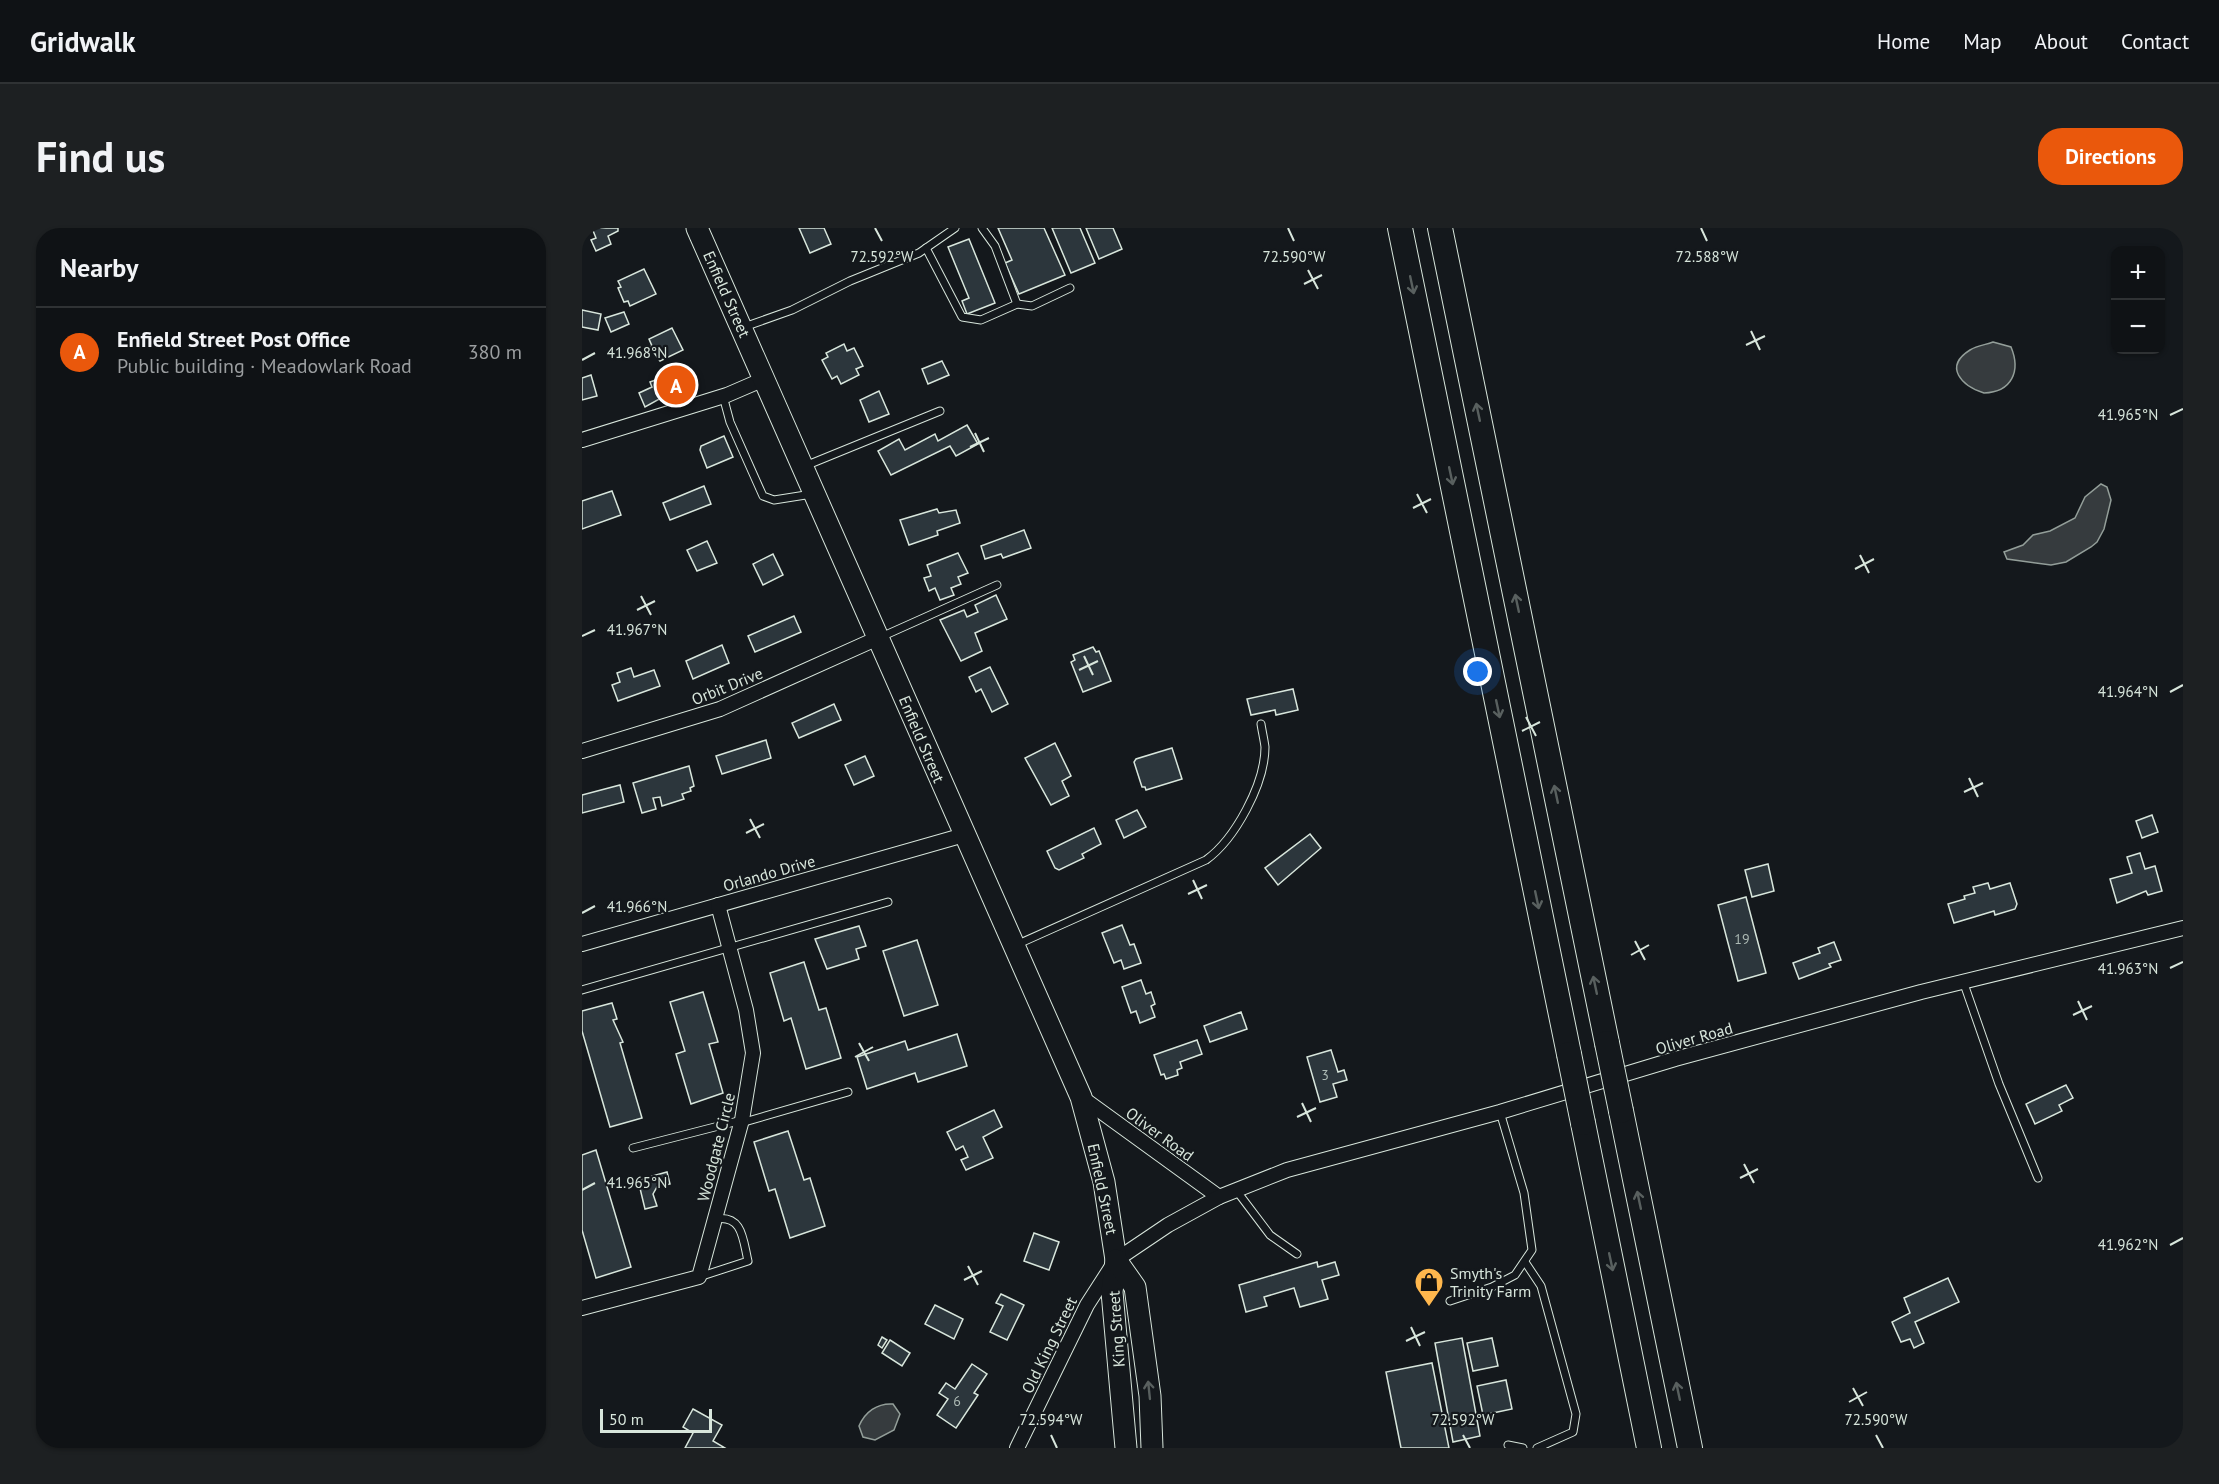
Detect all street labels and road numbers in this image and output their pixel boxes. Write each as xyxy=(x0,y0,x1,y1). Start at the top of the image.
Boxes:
street label: Enfield Street xyxy=(699,248,755,341)
street label: Orbit Drive xyxy=(689,663,765,709)
street label: Enfield Street xyxy=(895,693,950,786)
street label: Orlando Drive xyxy=(721,850,817,896)
street label: Oliver Road xyxy=(1653,1017,1735,1059)
street label: Woodgate Circle xyxy=(693,1091,739,1203)
street label: Oliver Road xyxy=(1122,1103,1198,1165)
street label: Enfield Street xyxy=(1084,1142,1123,1237)
street label: King Street xyxy=(1103,1290,1129,1368)
street label: Old King Street xyxy=(1017,1293,1081,1397)

